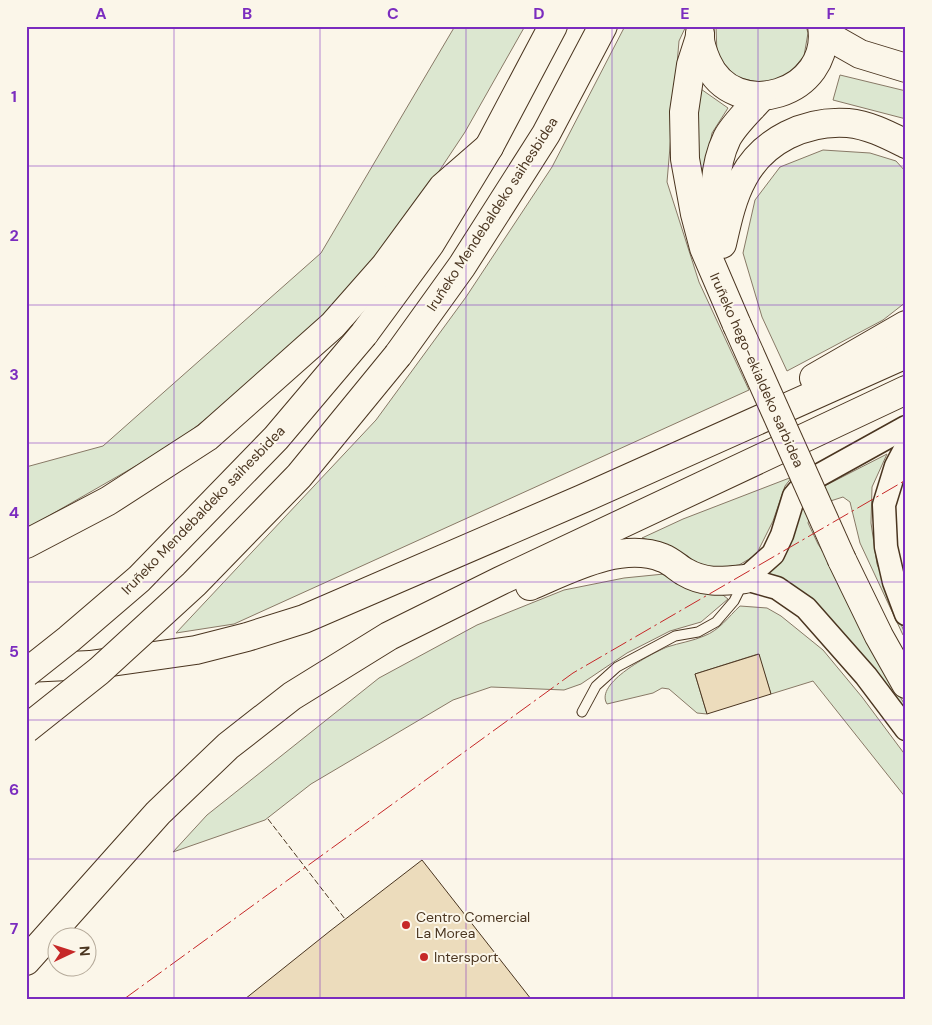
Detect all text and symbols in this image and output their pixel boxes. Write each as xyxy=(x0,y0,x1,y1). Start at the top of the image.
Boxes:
text: A xyxy=(95,3,107,24)
text: B xyxy=(242,3,252,24)
text: C xyxy=(387,3,399,24)
text: D xyxy=(533,3,545,24)
text: E xyxy=(680,3,690,24)
text: F xyxy=(827,3,836,24)
text: 1 xyxy=(11,86,17,107)
street label: Iruñeko Mendebaldeko saihesbidea xyxy=(422,114,562,314)
text: 2 xyxy=(9,225,19,246)
street label: Iruñeko hego-ekialdeko sarbidea xyxy=(706,270,808,470)
text: 3 xyxy=(9,364,19,385)
street label: Iruñeko Mendebaldeko saihesbidea xyxy=(117,422,289,598)
text: 4 xyxy=(9,502,19,523)
text: 5 xyxy=(9,641,19,662)
text: 6 xyxy=(9,779,19,800)
place label: Centro Comercial La Morea xyxy=(416,908,530,942)
text: 7 xyxy=(10,918,19,939)
marker: Centro Comercial La Morea xyxy=(400,919,412,931)
north arrow xyxy=(48,928,98,978)
text: N xyxy=(76,945,94,957)
place label: Intersport xyxy=(434,948,499,966)
marker: Intersport xyxy=(418,951,430,963)

